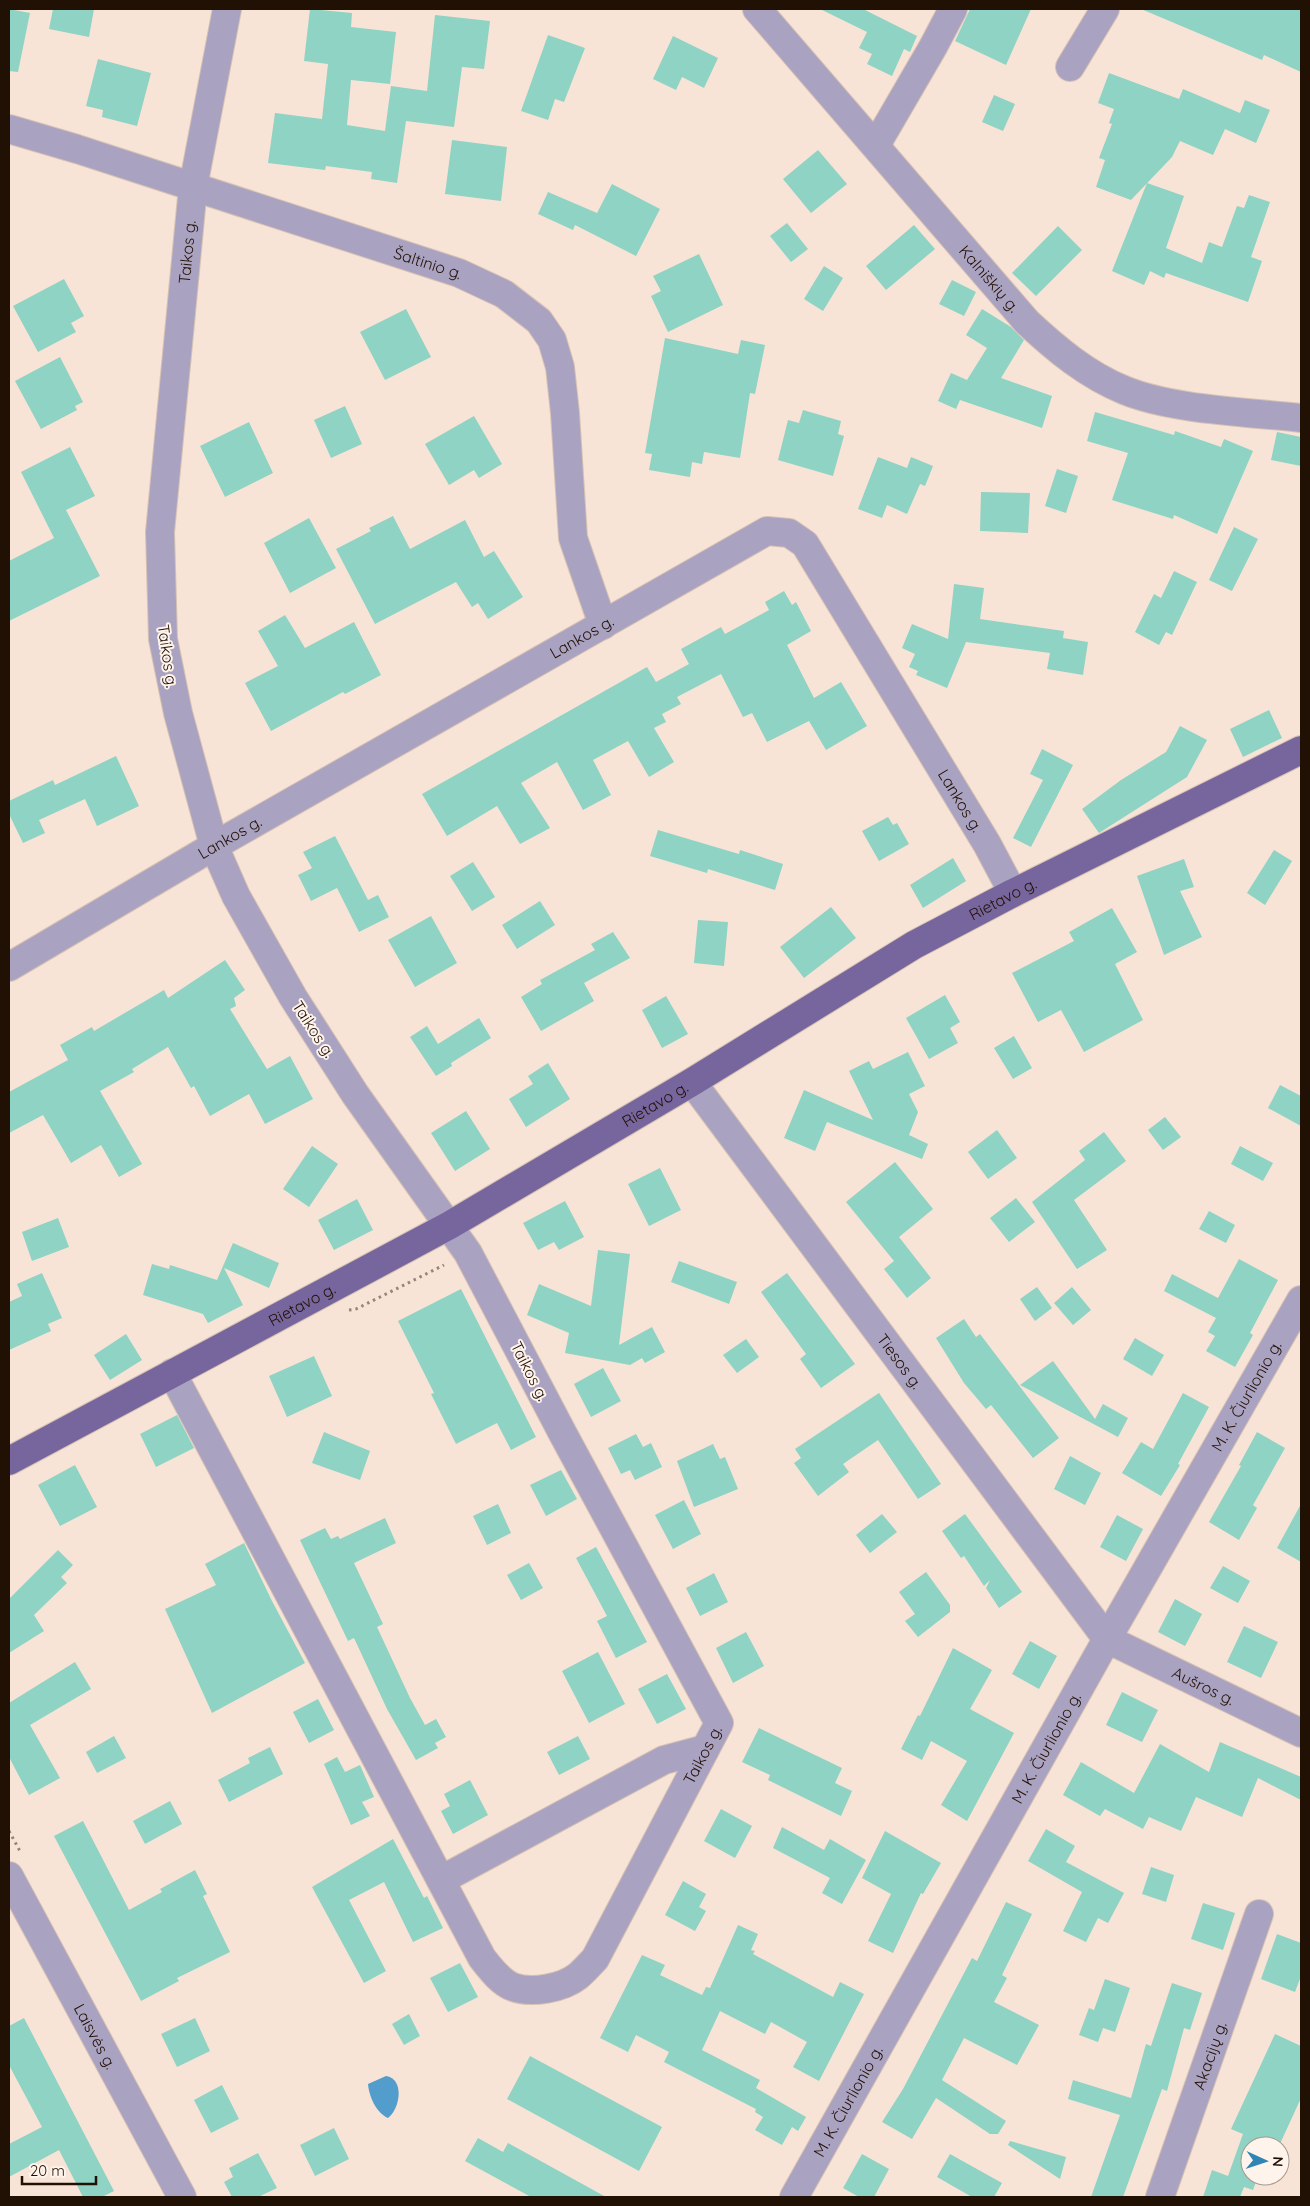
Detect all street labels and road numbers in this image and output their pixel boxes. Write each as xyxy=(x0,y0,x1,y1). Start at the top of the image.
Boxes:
street label: Taikos g. xyxy=(174,219,200,285)
street label: Kalniškių g. xyxy=(955,241,1024,317)
street label: Šaltinio g. xyxy=(391,243,466,283)
street label: Lankos g. xyxy=(546,611,617,663)
street label: Taikos g. xyxy=(154,623,182,689)
street label: Lankos g. xyxy=(934,765,987,836)
street label: Lankos g. xyxy=(194,811,265,863)
street label: Rietavo g. xyxy=(965,873,1040,925)
street label: Taikos g. xyxy=(288,997,340,1061)
street label: Rietavo g. xyxy=(618,1077,692,1131)
street label: Rietavo g. xyxy=(265,1278,339,1331)
street label: Tiesos g. xyxy=(873,1329,927,1393)
street label: M. K. Čiurlionio g. xyxy=(1207,1337,1286,1455)
street label: Taikos g. xyxy=(507,1338,553,1404)
street label: Aušros g. xyxy=(1169,1662,1238,1709)
street label: M. K. Čiurlionio g. xyxy=(1007,1689,1085,1807)
street label: Taikos g. xyxy=(679,1722,726,1788)
street label: Laisvės g. xyxy=(70,2000,121,2072)
street label: Akacijų g. xyxy=(1188,2019,1231,2092)
street label: M. K. Čiurlionio g. xyxy=(809,2042,887,2160)

